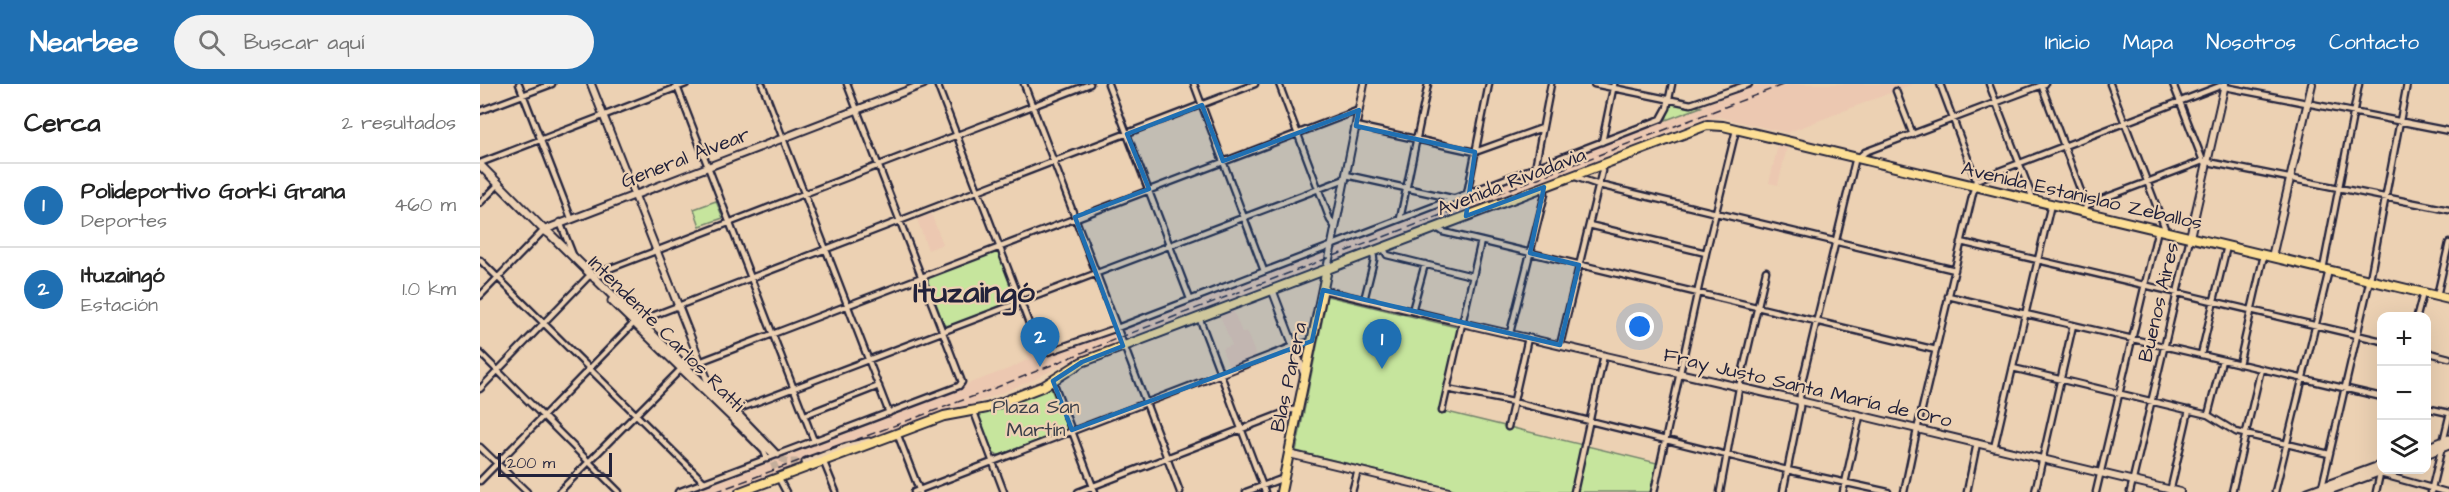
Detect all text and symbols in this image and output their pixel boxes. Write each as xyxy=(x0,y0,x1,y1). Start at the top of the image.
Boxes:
search box xyxy=(174,15,594,69)
text: Nearbee xyxy=(30,23,138,62)
icon: search xyxy=(195,26,228,59)
text: Buscar aquí xyxy=(243,27,364,58)
text: Inicio xyxy=(2045,28,2090,57)
text: Mapa xyxy=(2123,28,2173,57)
text: Nosotros xyxy=(2206,28,2296,57)
text: Contacto xyxy=(2329,28,2419,57)
text: Cerca xyxy=(24,105,101,141)
text: 2 resultados xyxy=(342,109,456,137)
street label: General Alvear xyxy=(617,120,754,195)
street label: Avenida Rivadavia xyxy=(1433,141,1590,223)
street label: Avenida Estanislao Zeballos xyxy=(1958,155,2205,237)
text: Polideportivo Gorki Grana xyxy=(81,176,345,207)
text: 1 xyxy=(42,191,45,219)
text: 460 m xyxy=(394,191,456,219)
text: Deportes xyxy=(81,207,167,235)
street label: Buenos Aires xyxy=(2132,240,2186,365)
street label: Intendente Carlos Ratti xyxy=(582,249,751,418)
text: Ituzaingó xyxy=(81,260,165,291)
district label: Ituzaingó xyxy=(913,270,1036,316)
text: 2 xyxy=(38,275,49,303)
text: 1.0 km xyxy=(402,275,456,303)
text: Estación xyxy=(81,291,158,319)
your location xyxy=(1625,312,1654,341)
map controls xyxy=(2377,312,2431,474)
button: + xyxy=(2377,312,2431,366)
pin: 2 xyxy=(1020,318,1060,367)
street label: Blas Parera xyxy=(1264,320,1314,435)
pin: 1 xyxy=(1362,320,1402,369)
street label: Fray Justo Santa María de Oro xyxy=(1661,341,1955,436)
button: − xyxy=(2377,366,2431,420)
park label: Plaza San Martín xyxy=(992,393,1080,444)
button: layers xyxy=(2377,420,2431,474)
scale bar xyxy=(498,450,612,478)
text: 200 m xyxy=(507,452,555,474)

